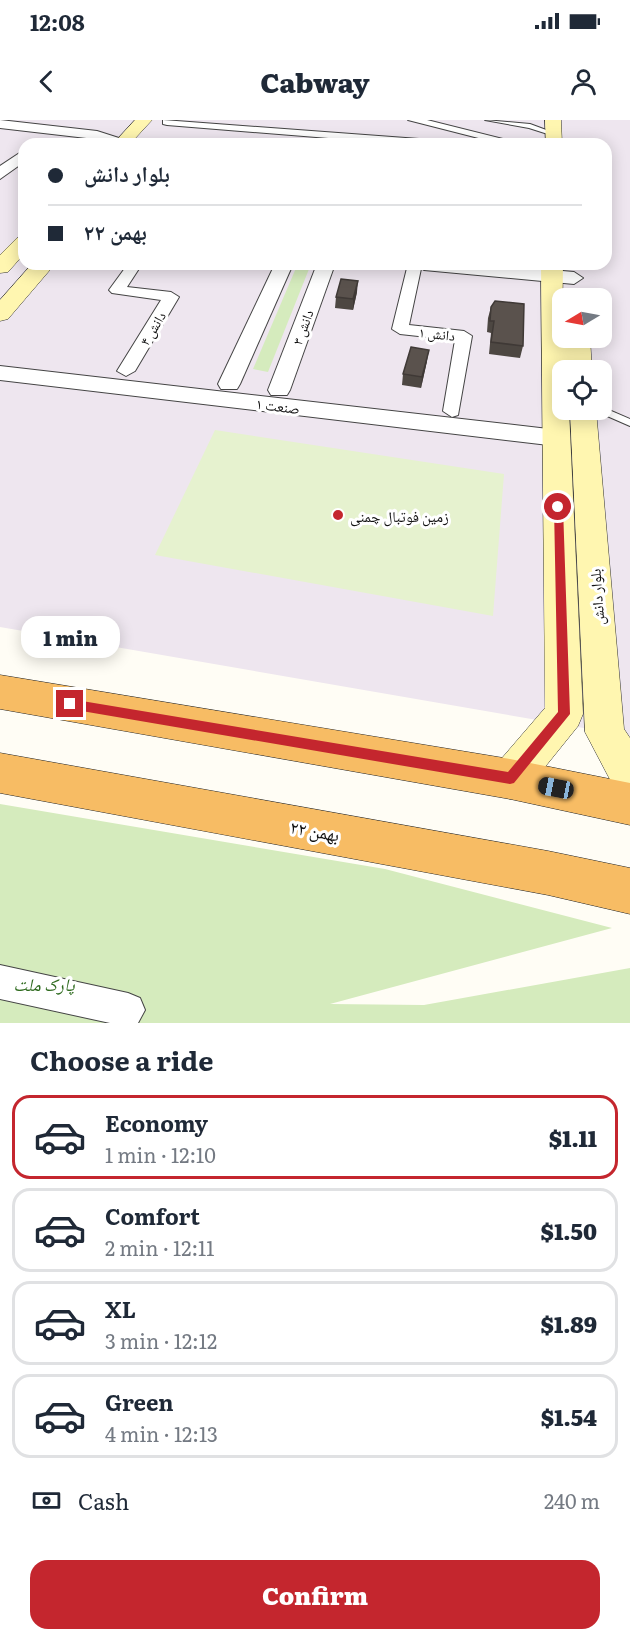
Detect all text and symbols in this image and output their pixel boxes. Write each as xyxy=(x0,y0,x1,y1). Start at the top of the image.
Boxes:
text: 12:08 xyxy=(30,5,85,38)
text: Cabway xyxy=(260,61,370,101)
icon: back xyxy=(30,65,63,98)
icon: person xyxy=(567,65,600,98)
text: بلوار دانش xyxy=(84,156,170,189)
text: ۲۲ بهمن xyxy=(84,214,147,247)
north arrow xyxy=(552,288,612,348)
map controls xyxy=(552,288,612,420)
street label: دانش ۳ xyxy=(286,306,318,347)
street label: دانش ۴ xyxy=(134,307,170,349)
street label: دانش ۱ xyxy=(418,321,456,345)
button: locate xyxy=(552,360,612,420)
street label: صنعت ۱ xyxy=(255,391,301,419)
route start xyxy=(544,493,571,520)
place label: زمین فوتبال چمنی xyxy=(350,504,449,527)
marker: زمین فوتبال چمنی xyxy=(331,508,345,522)
street label: بلوار دانش xyxy=(583,568,609,626)
callout: 1 min xyxy=(20,617,119,659)
text: 1 min xyxy=(43,622,98,652)
route end xyxy=(56,690,83,717)
car xyxy=(537,776,575,800)
street label: ۲۲ بهمن xyxy=(288,812,342,848)
park label: پارک ملت xyxy=(13,970,76,997)
text: Choose a ride xyxy=(30,1039,213,1079)
text: Economy xyxy=(105,1106,208,1139)
icon: car xyxy=(33,1110,87,1164)
text: $1.11 xyxy=(549,1121,597,1154)
text: 1 min · 12:10 xyxy=(105,1139,216,1169)
text: Comfort xyxy=(105,1199,200,1232)
icon: car xyxy=(33,1203,87,1257)
text: $1.50 xyxy=(541,1214,597,1247)
text: 2 min · 12:11 xyxy=(105,1232,214,1262)
text: XL xyxy=(105,1292,136,1325)
icon: car xyxy=(33,1296,87,1350)
text: $1.89 xyxy=(540,1307,597,1340)
text: 3 min · 12:12 xyxy=(105,1325,217,1355)
text: Green xyxy=(105,1385,174,1418)
icon: car xyxy=(33,1389,87,1443)
text: $1.54 xyxy=(541,1400,597,1433)
text: 4 min · 12:13 xyxy=(105,1418,218,1448)
icon: cash xyxy=(30,1484,63,1517)
text: Cash xyxy=(78,1484,129,1517)
text: 240 m xyxy=(544,1485,600,1515)
button: Confirm xyxy=(30,1560,600,1629)

